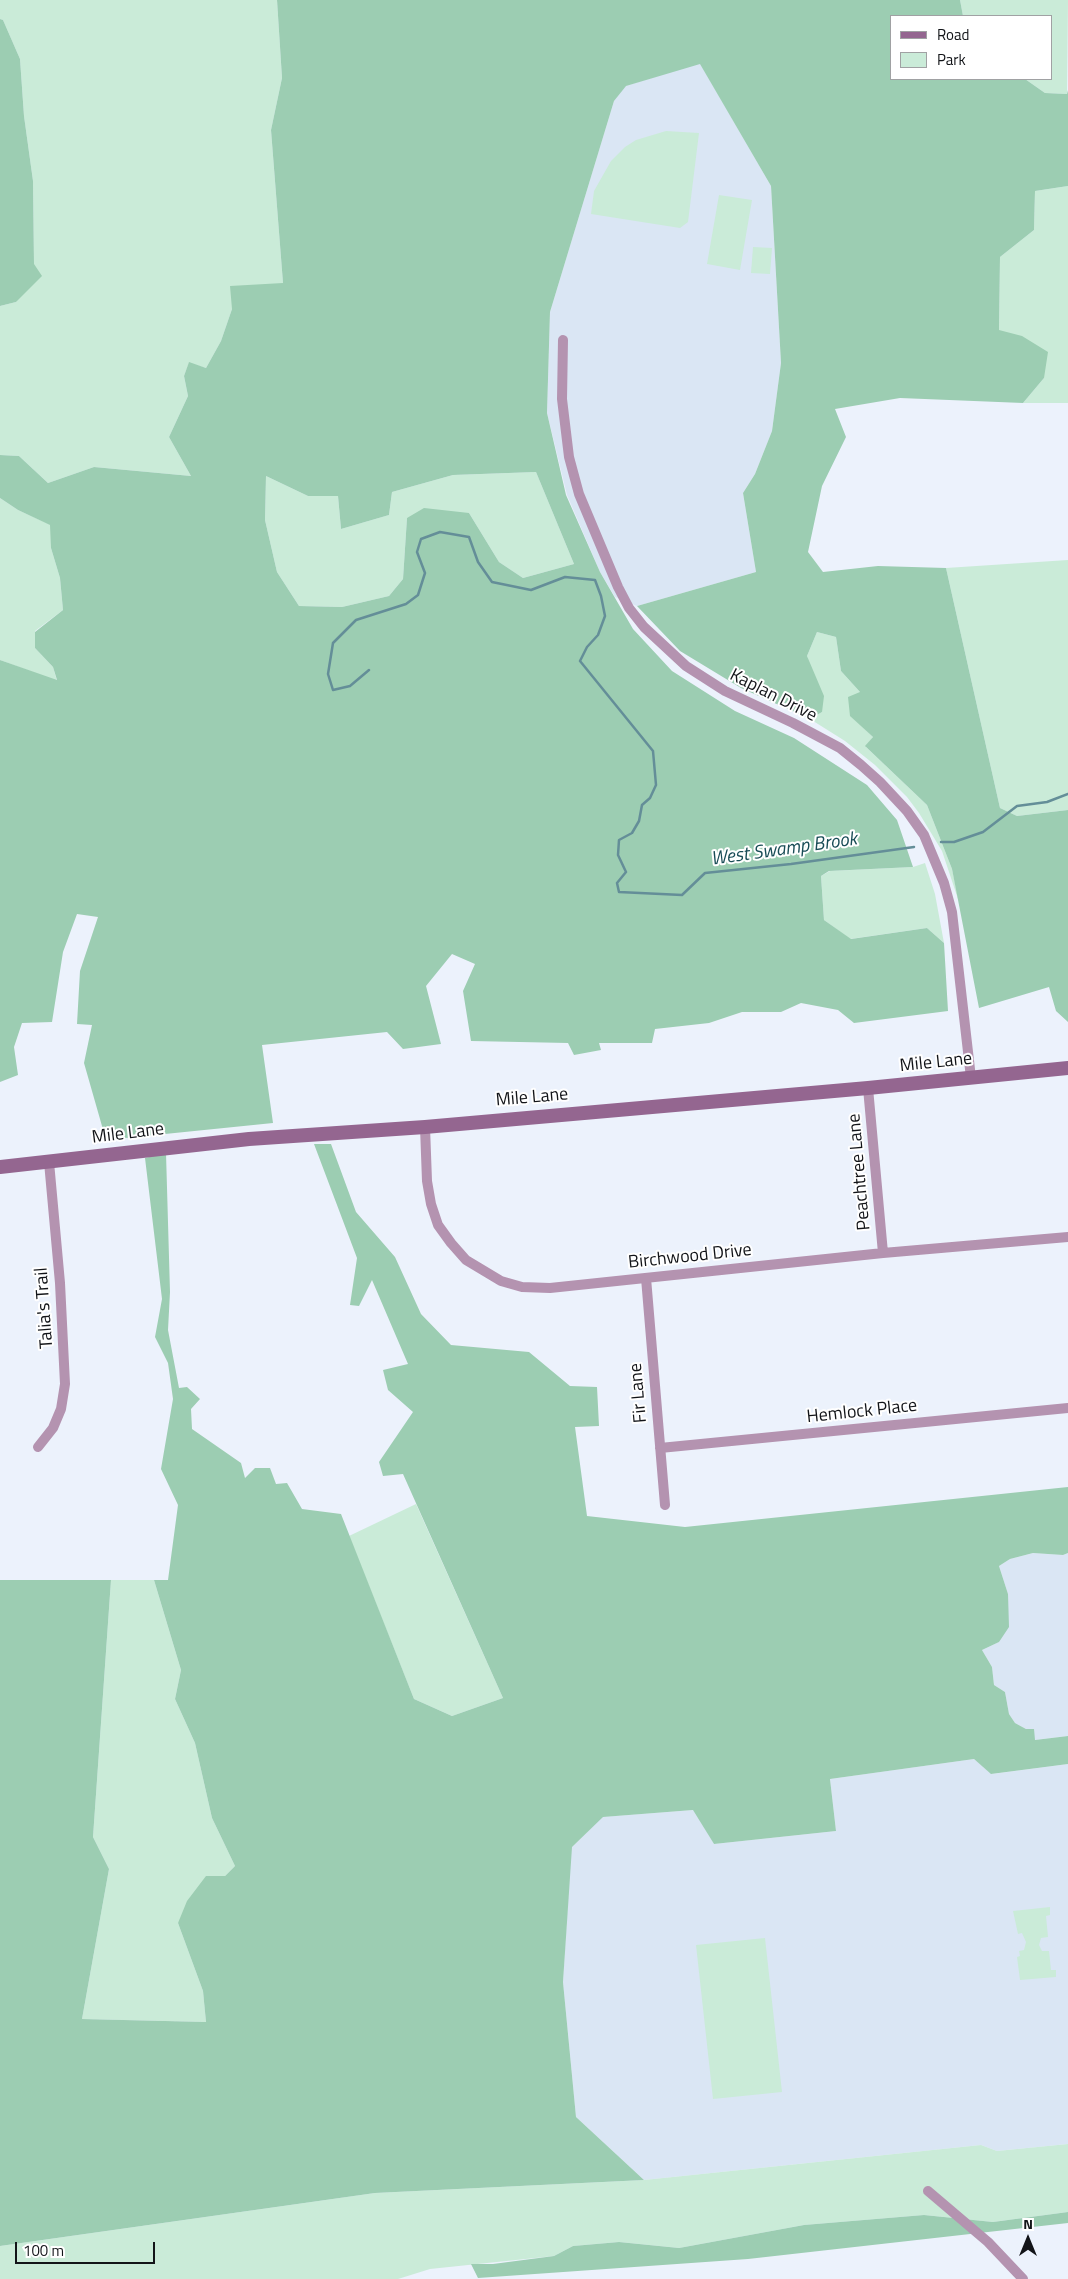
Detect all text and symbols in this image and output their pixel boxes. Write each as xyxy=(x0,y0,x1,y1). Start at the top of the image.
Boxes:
legend xyxy=(890,15,1053,80)
text: Road xyxy=(937,23,969,46)
text: Park xyxy=(937,48,966,71)
street label: Kaplan Drive xyxy=(726,665,820,727)
water label: West Swamp Brook xyxy=(709,828,859,872)
street label: Mile Lane xyxy=(899,1048,973,1078)
street label: Mile Lane xyxy=(495,1084,569,1112)
street label: Peachtree Lane xyxy=(844,1113,876,1231)
street label: Mile Lane xyxy=(91,1119,165,1149)
street label: Birchwood Drive xyxy=(627,1240,753,1274)
street label: Talia's Trail xyxy=(31,1267,59,1349)
street label: Fir Lane xyxy=(626,1362,652,1424)
street label: Hemlock Place xyxy=(806,1395,918,1429)
text: N xyxy=(1023,2213,1033,2234)
north arrow xyxy=(1003,2214,1053,2264)
scale bar xyxy=(18,2232,158,2264)
text: 100 m xyxy=(23,2239,64,2262)

